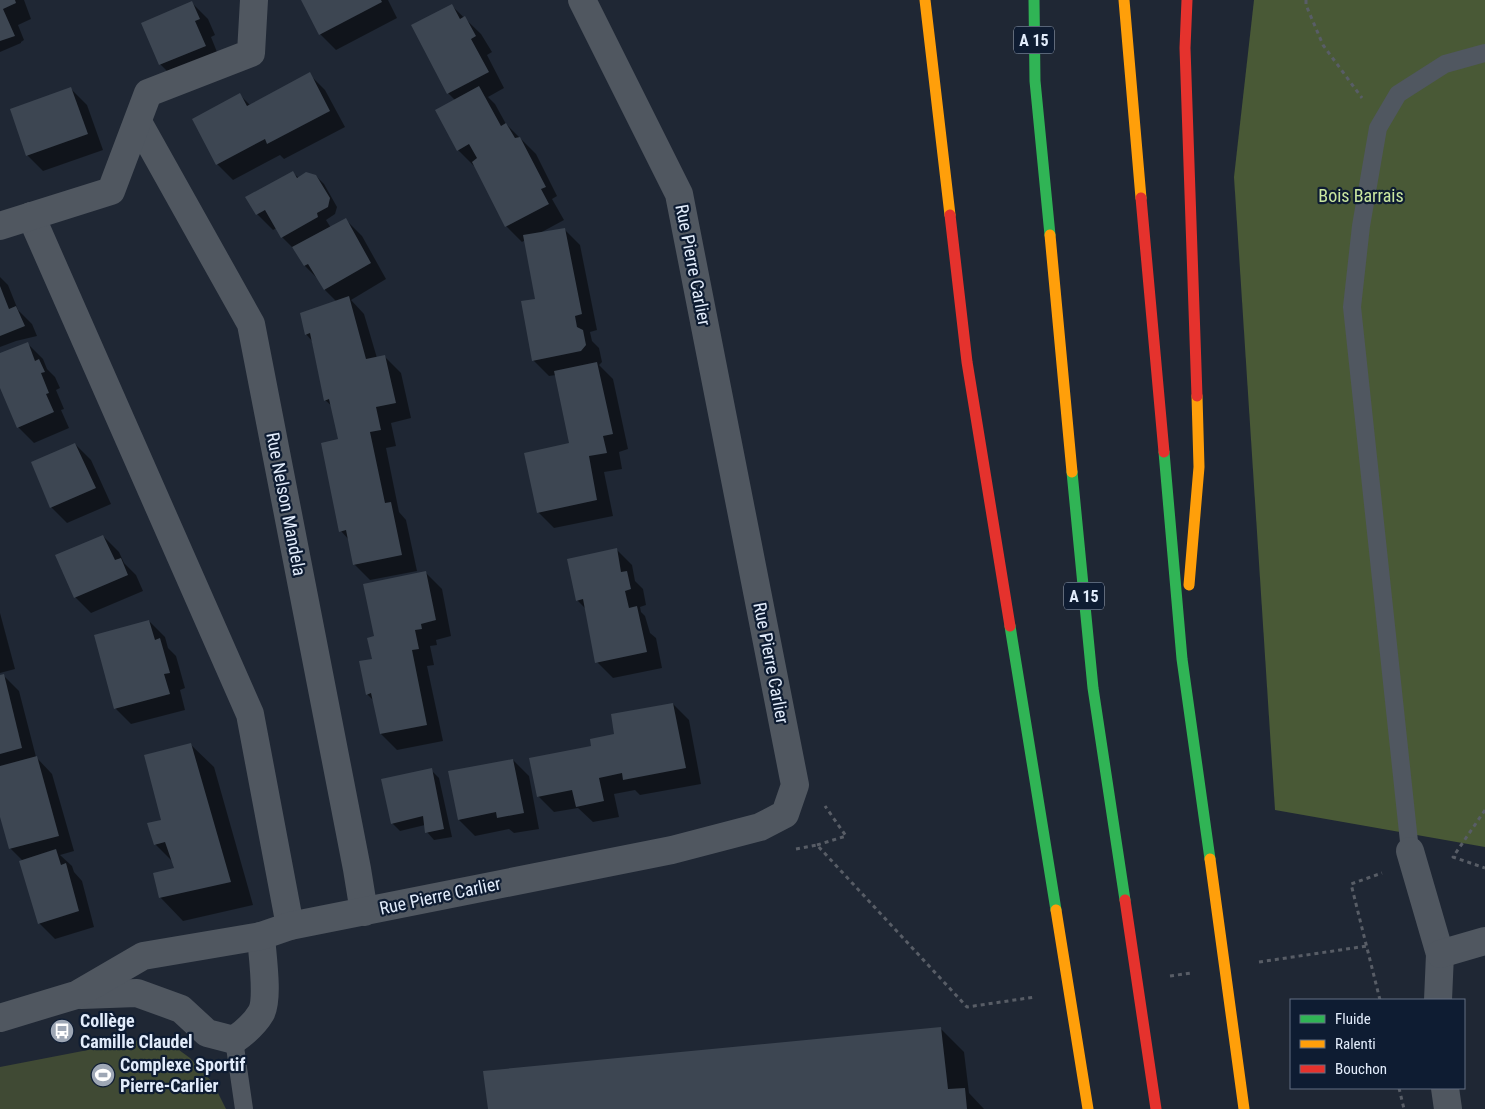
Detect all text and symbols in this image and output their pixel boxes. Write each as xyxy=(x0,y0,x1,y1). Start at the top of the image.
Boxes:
road number: A 15 xyxy=(1014,26,1054,54)
park label: Bois Barrais xyxy=(1318,185,1404,206)
street label: Rue Pierre Carlier xyxy=(671,202,716,328)
street label: Rue Nelson Mandela xyxy=(262,430,311,577)
road number: A 15 xyxy=(1064,582,1104,610)
street label: Rue Pierre Carlier xyxy=(749,600,794,726)
street label: Rue Pierre Carlier xyxy=(377,872,503,919)
legend xyxy=(1290,999,1465,1089)
place label: Collège Camille Claudel xyxy=(80,1010,193,1052)
text: Fluide xyxy=(1335,1010,1371,1028)
bus stop icon: Collège Camille Claudel xyxy=(49,1018,75,1044)
text: Ralenti xyxy=(1335,1035,1376,1053)
place label: Complexe Sportif Pierre-Carlier xyxy=(120,1054,245,1096)
text: Bouchon xyxy=(1335,1060,1387,1078)
sports icon: Complexe Sportif Pierre-Carlier xyxy=(90,1062,116,1088)

